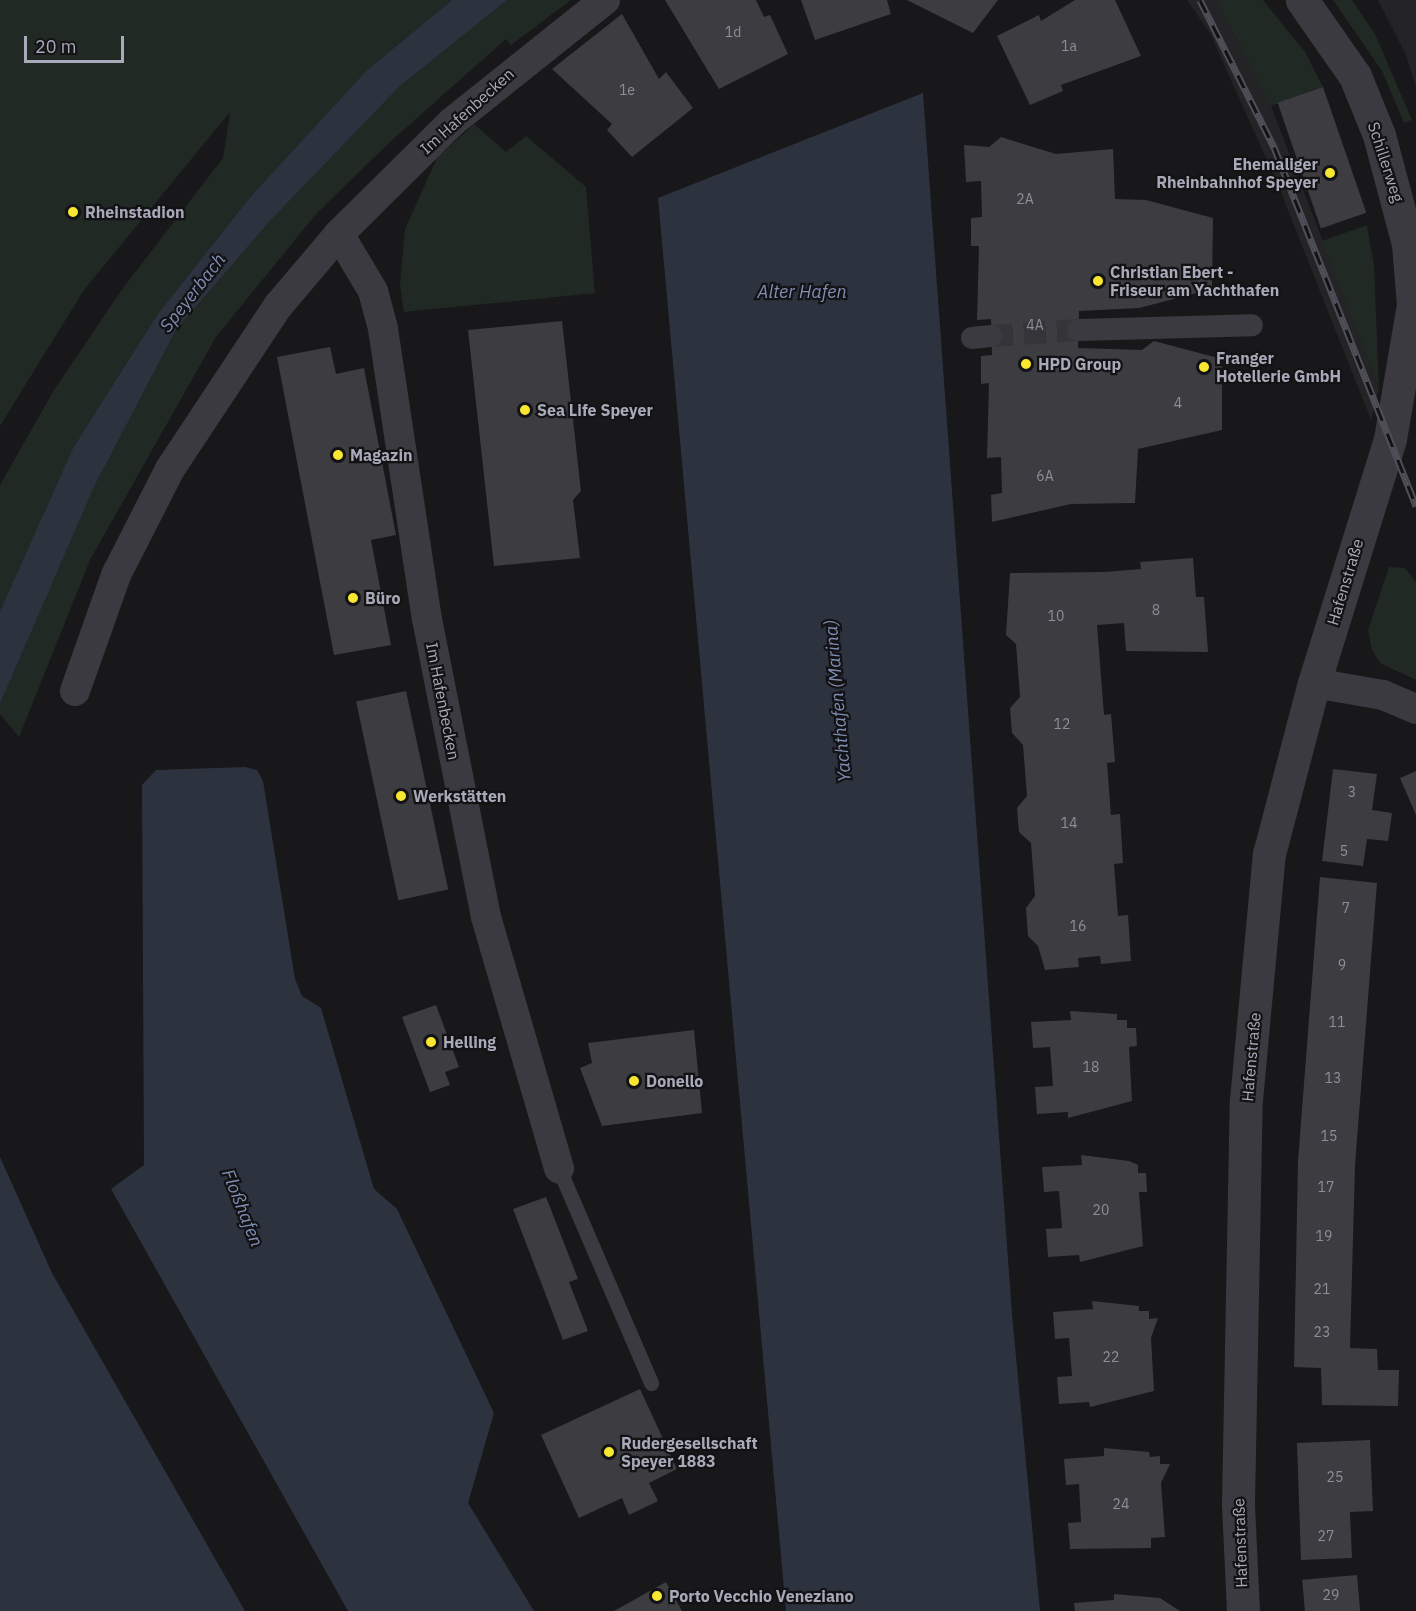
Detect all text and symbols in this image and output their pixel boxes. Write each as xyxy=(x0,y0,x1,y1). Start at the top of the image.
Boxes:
scale bar xyxy=(27,24,128,62)
house number: 1d xyxy=(725,24,741,40)
text: 20 m xyxy=(35,35,77,58)
house number: 1a xyxy=(1061,38,1077,54)
street label: Im Hafenbecken xyxy=(416,64,518,158)
house number: 1e xyxy=(619,82,635,98)
street label: Schillerweg xyxy=(1364,119,1408,205)
place label: Ehemaliger Rheinbahnhof Speyer xyxy=(1156,154,1318,192)
marker: Ehemaliger Rheinbahnhof Speyer xyxy=(1323,166,1337,180)
house number: 2A xyxy=(1016,191,1034,207)
place label: Rheinstadion xyxy=(85,202,184,222)
marker: Rheinstadion xyxy=(66,205,80,219)
water label: Speyerbach xyxy=(156,249,230,337)
place label: Christian Ebert - Friseur am Yachthafen xyxy=(1110,262,1279,300)
marker: Christian Ebert - Friseur am Yachthafen xyxy=(1091,274,1105,288)
water label: Alter Hafen xyxy=(757,281,847,303)
house number: 4A xyxy=(1026,317,1044,333)
place label: Franger Hotellerie GmbH xyxy=(1216,348,1341,386)
place label: HPD Group xyxy=(1038,354,1121,374)
marker: HPD Group xyxy=(1019,357,1033,371)
marker: Franger Hotellerie GmbH xyxy=(1197,360,1211,374)
house number: 4 xyxy=(1174,395,1182,411)
place label: Sea Life Speyer xyxy=(537,400,653,420)
marker: Sea Life Speyer xyxy=(518,403,532,417)
place label: Magazin xyxy=(350,445,413,465)
marker: Magazin xyxy=(331,448,345,462)
house number: 6A xyxy=(1036,468,1054,484)
street label: Hafenstraße xyxy=(1323,536,1367,628)
place label: Büro xyxy=(365,588,401,608)
marker: Büro xyxy=(346,591,360,605)
house number: 8 xyxy=(1152,602,1160,618)
house number: 10 xyxy=(1048,608,1064,624)
water label: Yachthafen (Marina) xyxy=(820,619,856,783)
street label: Im Hafenbecken xyxy=(422,641,464,761)
house number: 12 xyxy=(1054,716,1070,732)
house number: 3 xyxy=(1348,784,1356,800)
place label: Werkstätten xyxy=(413,786,506,806)
marker: Werkstätten xyxy=(394,789,408,803)
house number: 14 xyxy=(1061,815,1077,831)
house number: 5 xyxy=(1340,843,1348,859)
house number: 7 xyxy=(1342,900,1350,916)
house number: 16 xyxy=(1070,918,1086,934)
house number: 9 xyxy=(1338,957,1346,973)
street label: Hafenstraße xyxy=(1238,1012,1264,1102)
house number: 11 xyxy=(1329,1014,1345,1030)
place label: Helling xyxy=(443,1032,496,1052)
marker: Helling xyxy=(424,1035,438,1049)
house number: 18 xyxy=(1083,1059,1099,1075)
house number: 13 xyxy=(1325,1070,1341,1086)
place label: Donello xyxy=(646,1071,703,1091)
marker: Donello xyxy=(627,1074,641,1088)
house number: 15 xyxy=(1321,1128,1337,1144)
water label: Floßhafen xyxy=(217,1166,267,1250)
house number: 17 xyxy=(1318,1179,1334,1195)
house number: 20 xyxy=(1093,1202,1109,1218)
house number: 19 xyxy=(1316,1228,1332,1244)
house number: 21 xyxy=(1314,1281,1330,1297)
house number: 23 xyxy=(1314,1324,1330,1340)
house number: 22 xyxy=(1103,1349,1119,1365)
place label: Rudergesellschaft Speyer 1883 xyxy=(621,1433,758,1471)
marker: Rudergesellschaft Speyer 1883 xyxy=(602,1445,616,1459)
house number: 25 xyxy=(1327,1469,1343,1485)
house number: 24 xyxy=(1113,1496,1129,1512)
street label: Hafenstraße xyxy=(1229,1498,1251,1588)
house number: 27 xyxy=(1318,1528,1334,1544)
place label: Porto Vecchio Veneziano xyxy=(669,1586,854,1606)
house number: 29 xyxy=(1323,1587,1339,1603)
marker: Porto Vecchio Veneziano xyxy=(650,1589,664,1603)

